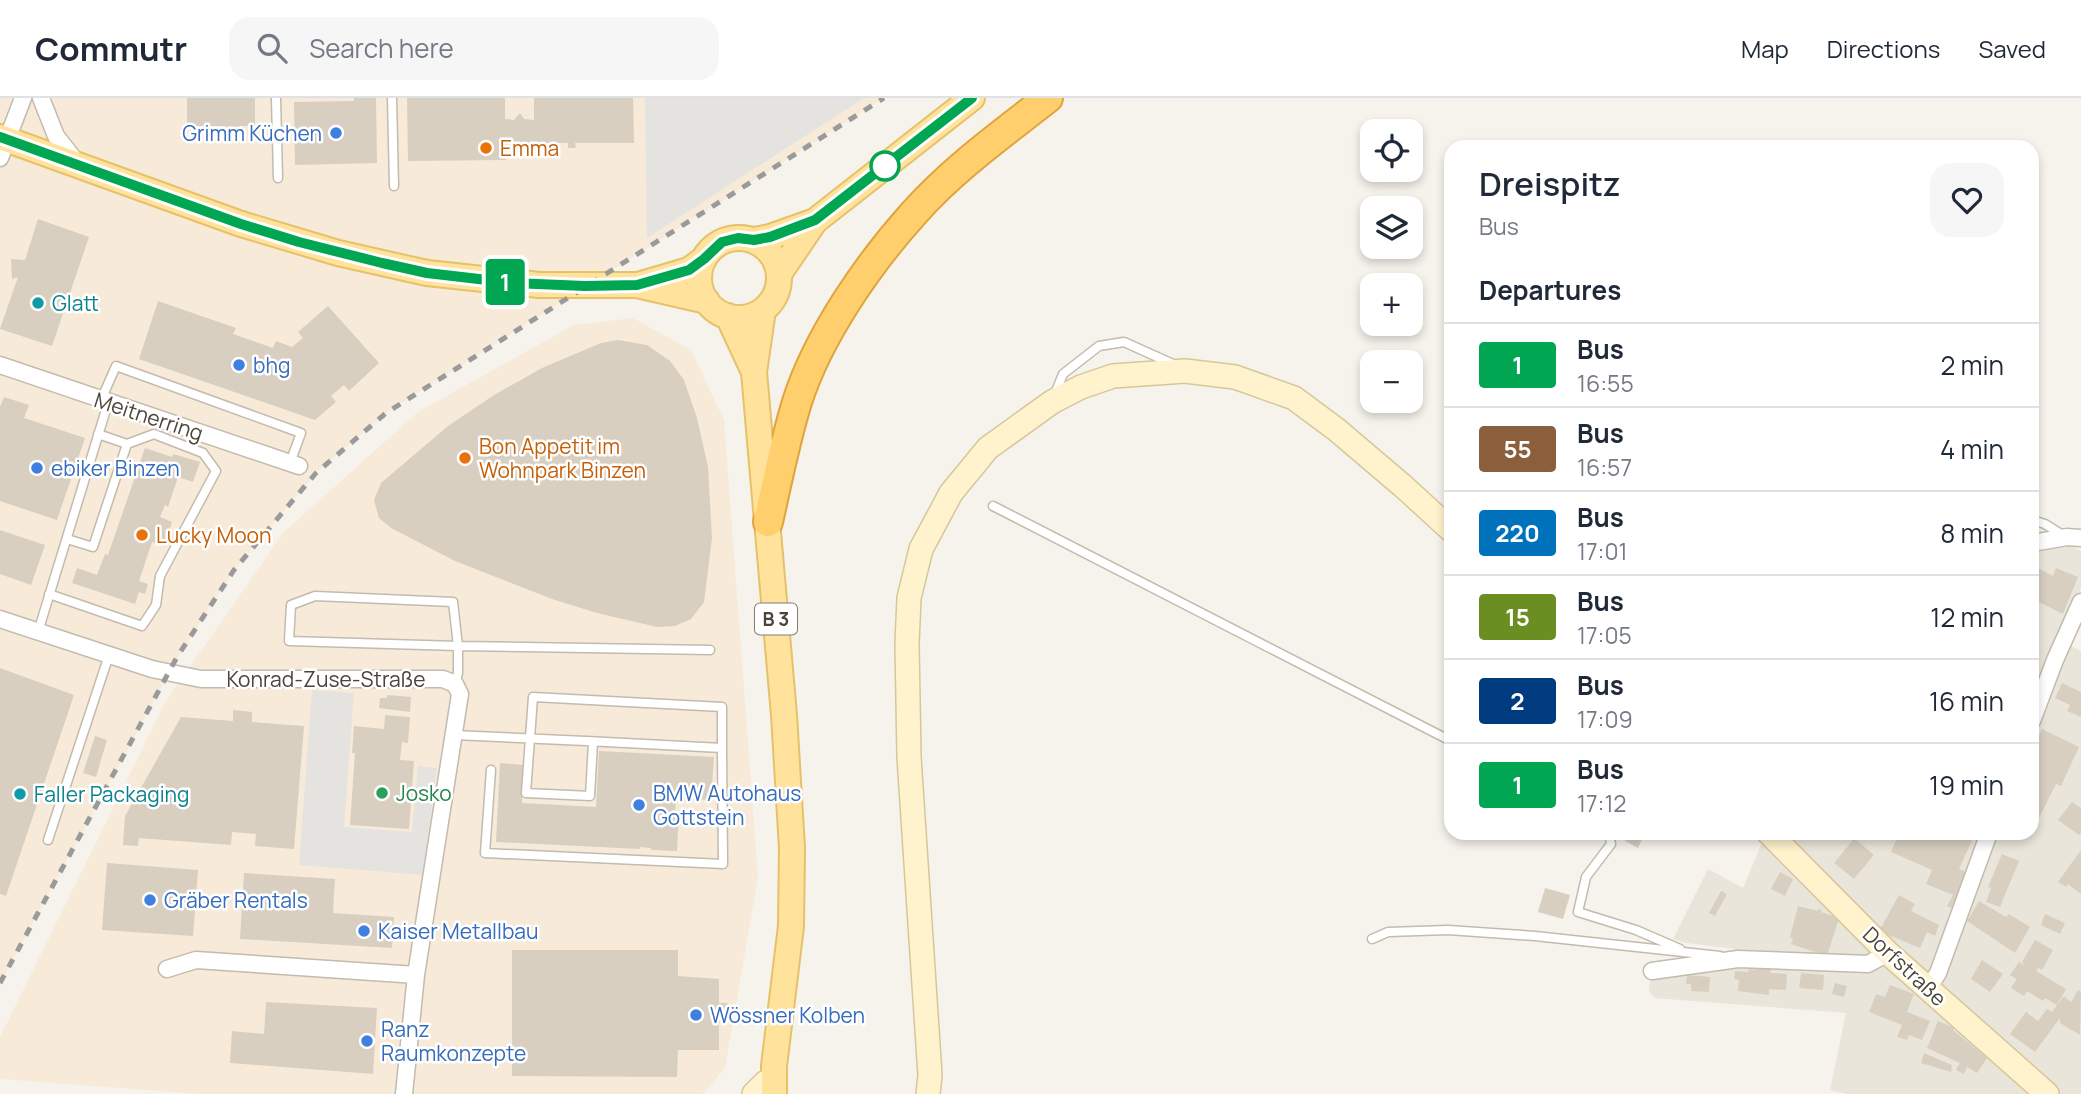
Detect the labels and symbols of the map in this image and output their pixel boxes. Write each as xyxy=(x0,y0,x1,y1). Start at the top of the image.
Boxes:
place label: Grimm Küchen xyxy=(182,119,322,147)
marker: Grimm Küchen xyxy=(328,125,344,141)
place label: Emma xyxy=(500,134,559,162)
marker: Emma xyxy=(478,140,494,156)
unlabelled marker xyxy=(870,151,900,181)
line badge: 1 xyxy=(482,259,528,305)
place label: Glatt xyxy=(52,289,99,317)
marker: Glatt xyxy=(30,295,46,311)
place label: bhg xyxy=(253,351,290,379)
marker: bhg xyxy=(231,357,247,373)
street label: Meitnerring xyxy=(91,385,207,447)
place label: Bon Appetit im Wohnpark Binzen xyxy=(479,432,646,484)
marker: Bon Appetit im Wohnpark Binzen xyxy=(457,450,473,466)
place label: ebiker Binzen xyxy=(51,454,180,482)
marker: ebiker Binzen xyxy=(29,460,45,476)
place label: Lucky Moon xyxy=(156,521,271,549)
marker: Lucky Moon xyxy=(134,527,150,543)
road number: B 3 xyxy=(755,604,797,634)
street label: Konrad-Zuse-Straße xyxy=(226,665,426,693)
place label: Josko xyxy=(396,779,452,807)
place label: BMW Autohaus Gottstein xyxy=(653,779,801,831)
place label: Faller Packaging xyxy=(34,780,189,808)
marker: Josko xyxy=(374,785,390,801)
marker: Faller Packaging xyxy=(12,786,28,802)
marker: BMW Autohaus Gottstein xyxy=(631,797,647,813)
place label: Gräber Rentals xyxy=(164,886,308,914)
marker: Gräber Rentals xyxy=(142,892,158,908)
place label: Kaiser Metallbau xyxy=(378,917,538,945)
street label: Dorfstraße xyxy=(1857,920,1953,1012)
marker: Kaiser Metallbau xyxy=(356,923,372,939)
place label: Wössner Kolben xyxy=(710,1001,865,1029)
marker: Wössner Kolben xyxy=(688,1007,704,1023)
place label: Ranz Raumkonzepte xyxy=(381,1015,526,1067)
marker: Ranz Raumkonzepte xyxy=(359,1033,375,1049)

